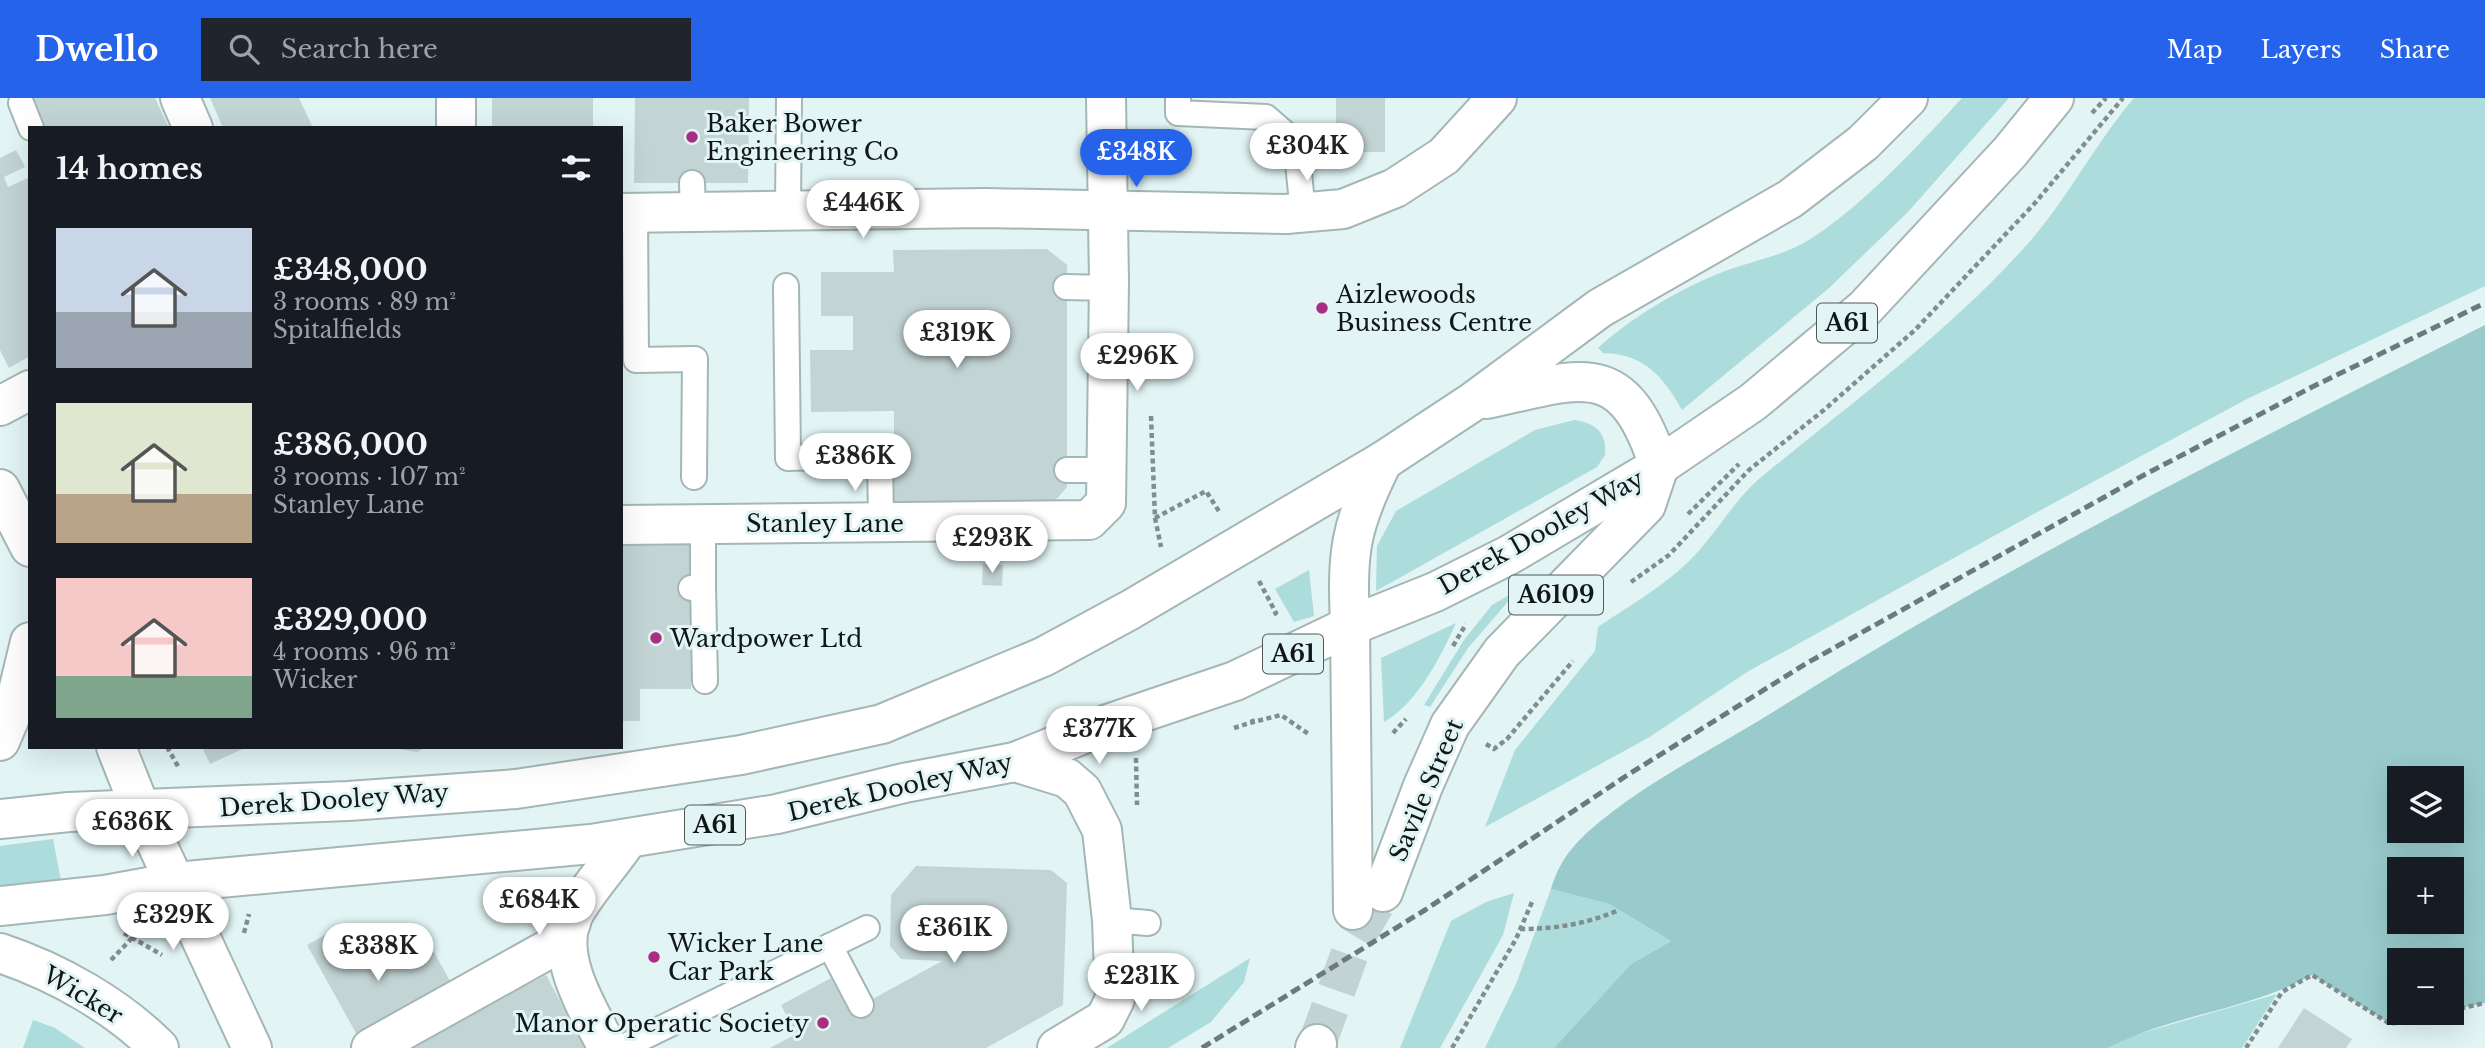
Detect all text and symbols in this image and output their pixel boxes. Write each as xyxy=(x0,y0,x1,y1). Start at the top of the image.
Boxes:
search box xyxy=(201,18,691,81)
text: Dwello xyxy=(35,29,159,70)
icon: search xyxy=(225,30,263,68)
text: Search here xyxy=(281,33,438,65)
text: Map xyxy=(2167,35,2223,64)
text: Layers xyxy=(2261,35,2342,64)
text: Share xyxy=(2380,35,2450,64)
place label: Baker Bower Engineering Co xyxy=(706,109,899,166)
pin: £304K xyxy=(1258,123,1356,183)
marker: Baker Bower Engineering Co xyxy=(684,129,700,145)
pin: £348K xyxy=(1087,130,1185,189)
text: £304K xyxy=(1266,132,1348,160)
text: £348K xyxy=(1096,138,1176,166)
icon: filters xyxy=(557,149,595,187)
text: 14 homes xyxy=(56,150,203,187)
pin: £446K xyxy=(814,180,912,240)
text: £446K xyxy=(822,189,904,217)
text: £348,000 xyxy=(273,251,428,288)
icon: home xyxy=(112,256,196,340)
place label: Aizlewoods Business Centre xyxy=(1335,280,1532,337)
text: 3 rooms · 89 m² xyxy=(273,288,456,316)
marker: Aizlewoods Business Centre xyxy=(1314,300,1330,316)
road number: A61 xyxy=(1817,304,1877,342)
pin: £319K xyxy=(908,310,1006,370)
text: Spitalfields xyxy=(273,316,402,344)
text: £319K xyxy=(919,319,995,347)
pin: £296K xyxy=(1088,334,1186,393)
text: £296K xyxy=(1096,342,1178,370)
text: £386,000 xyxy=(273,426,428,463)
icon: home xyxy=(112,431,196,515)
pin: £386K xyxy=(806,434,904,493)
text: £386K xyxy=(815,442,895,470)
text: 3 rooms · 107 m² xyxy=(273,463,466,491)
street label: Derek Dooley Way xyxy=(1433,463,1649,600)
text: Stanley Lane xyxy=(273,491,424,519)
street label: Stanley Lane xyxy=(746,509,904,538)
pin: £293K xyxy=(943,516,1041,575)
text: £293K xyxy=(952,524,1032,552)
road number: A6109 xyxy=(1509,575,1603,614)
text: £329,000 xyxy=(273,601,428,638)
icon: home xyxy=(112,606,196,690)
place label: Wardpower Ltd xyxy=(669,624,863,653)
marker: Wardpower Ltd xyxy=(648,630,664,646)
road number: A61 xyxy=(1263,634,1323,674)
text: 4 rooms · 96 m² xyxy=(273,638,456,666)
text: Wicker xyxy=(273,666,358,694)
pin: £377K xyxy=(1050,706,1148,766)
street label: Savile Street xyxy=(1383,714,1469,866)
text: £377K xyxy=(1062,715,1136,743)
street label: Derek Dooley Way xyxy=(785,747,1016,827)
map controls xyxy=(2387,766,2464,1025)
button: layers xyxy=(2387,766,2464,843)
street label: Derek Dooley Way xyxy=(218,777,450,822)
pin: £636K xyxy=(83,800,181,859)
road number: A61 xyxy=(685,806,745,845)
text: £636K xyxy=(92,808,172,836)
button: + xyxy=(2387,857,2464,934)
pin: £684K xyxy=(490,878,588,937)
text: £684K xyxy=(499,886,579,914)
pin: £329K xyxy=(124,892,222,952)
text: £329K xyxy=(133,901,213,929)
pin: £361K xyxy=(905,906,1003,965)
text: £361K xyxy=(916,914,992,942)
pin: £338K xyxy=(329,924,427,983)
place label: Wicker Lane Car Park xyxy=(667,929,823,986)
text: £338K xyxy=(338,932,418,960)
button: − xyxy=(2387,948,2464,1025)
marker: Wicker Lane Car Park xyxy=(646,949,662,965)
pin: £231K xyxy=(1092,954,1190,1013)
street label: Wicker xyxy=(37,959,129,1030)
text: £231K xyxy=(1104,962,1178,990)
place label: Manor Operatic Society xyxy=(515,1009,810,1038)
marker: Manor Operatic Society xyxy=(815,1015,831,1031)

